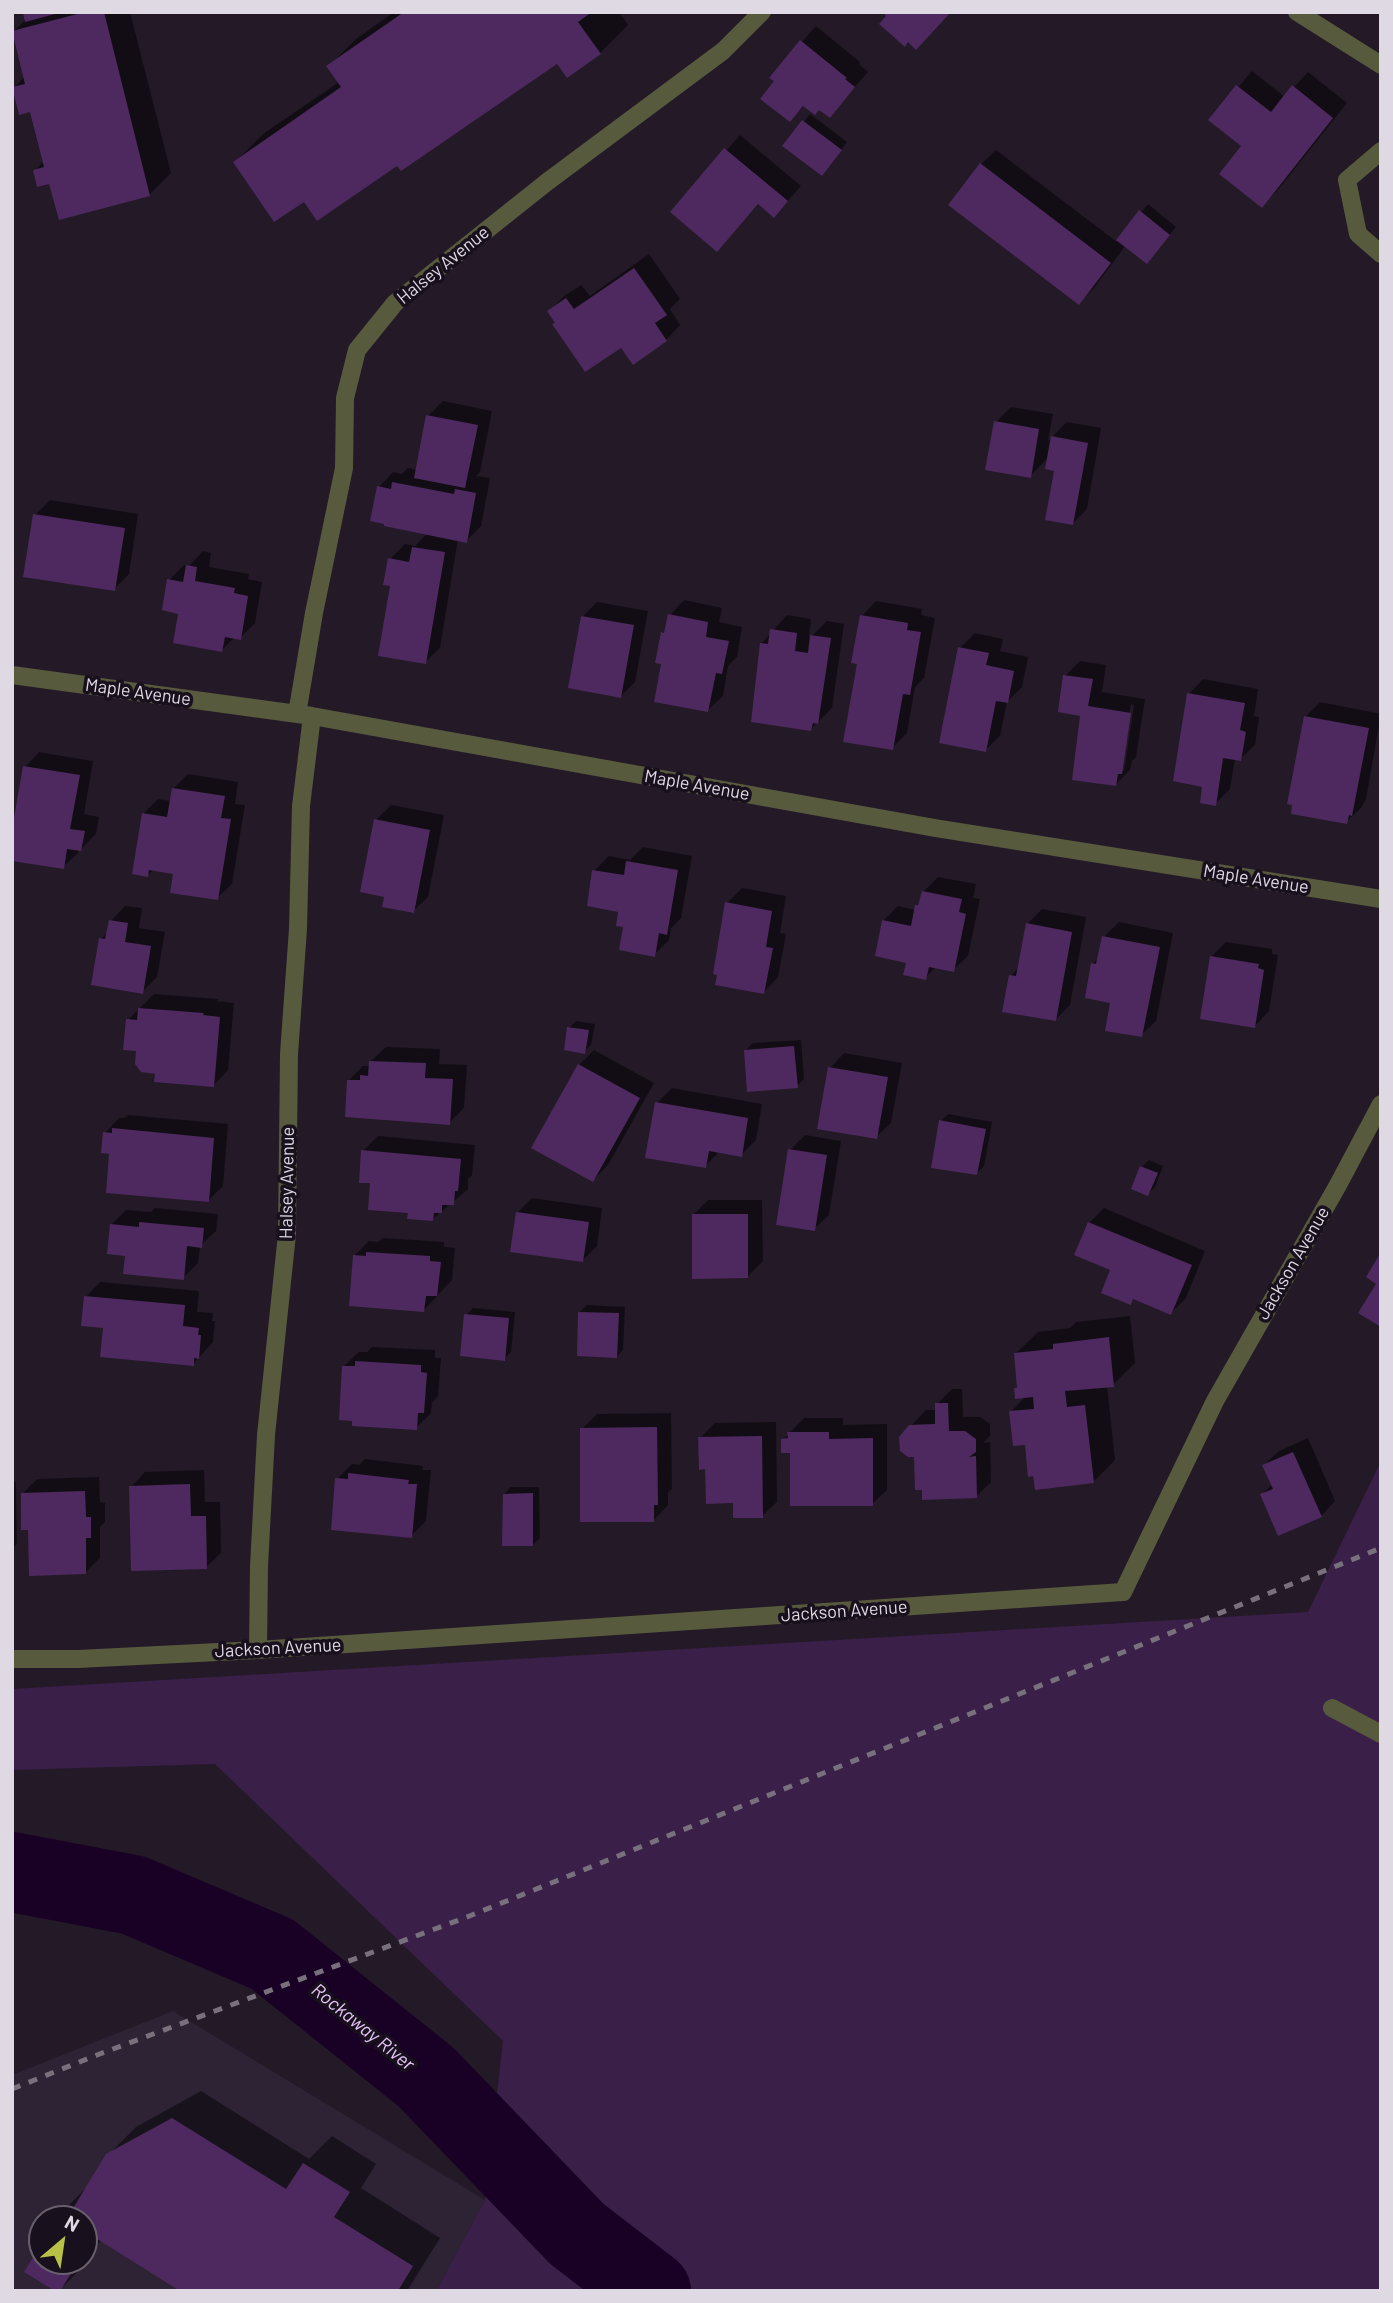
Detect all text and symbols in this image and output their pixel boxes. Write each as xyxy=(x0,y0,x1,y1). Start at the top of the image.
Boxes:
street label: Halsey Avenue xyxy=(393,221,493,309)
street label: Maple Avenue xyxy=(84,674,192,710)
street label: Maple Avenue xyxy=(643,765,751,805)
street label: Maple Avenue xyxy=(1202,860,1310,898)
street label: Halsey Avenue xyxy=(275,1127,299,1239)
street label: Jackson Avenue xyxy=(1252,1203,1334,1323)
street label: Jackson Avenue xyxy=(780,1596,908,1626)
street label: Jackson Avenue xyxy=(214,1634,342,1662)
water label: Rockaway River xyxy=(307,1979,419,2075)
north arrow xyxy=(28,2205,98,2275)
text: N xyxy=(61,2210,84,2236)

